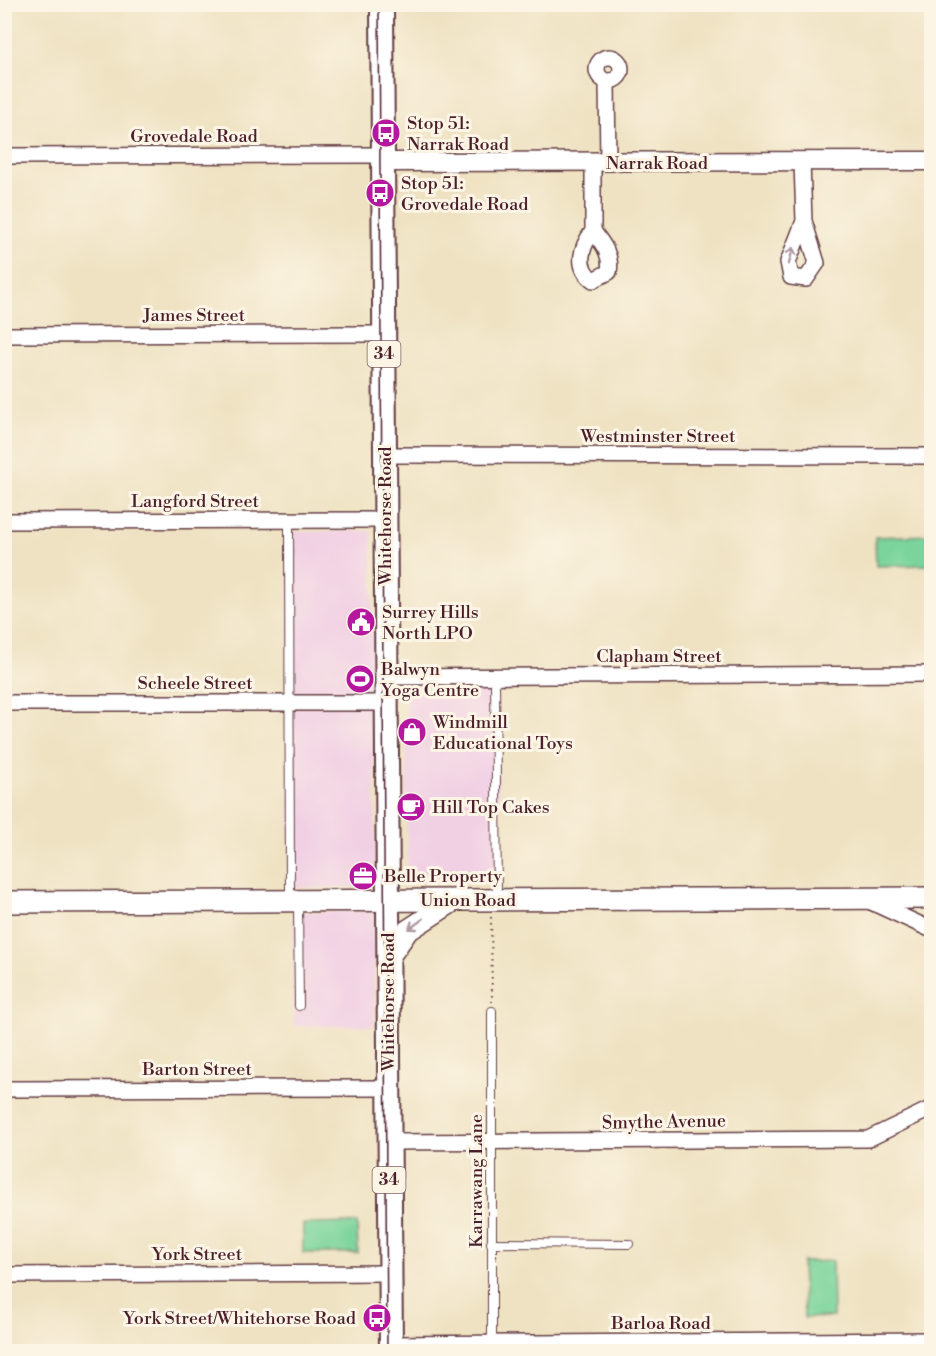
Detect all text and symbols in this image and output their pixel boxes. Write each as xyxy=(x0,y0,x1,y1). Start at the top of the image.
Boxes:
place label: Stop 51: Narrak Road xyxy=(407,112,510,156)
bus stop icon: Stop 51: Narrak Road xyxy=(370,117,402,149)
street label: Grovedale Road xyxy=(130,125,259,148)
street label: Narrak Road xyxy=(606,152,709,175)
place label: Stop 51: Grovedale Road xyxy=(401,172,529,216)
bus stop icon: Stop 51: Grovedale Road xyxy=(364,177,396,209)
one-way arrow xyxy=(786,247,797,266)
street label: James Street xyxy=(142,304,246,327)
road number: 34 xyxy=(368,341,400,367)
street label: Westminster Street xyxy=(580,425,736,448)
street label: Whitehorse Road xyxy=(374,446,397,587)
street label: Langford Street xyxy=(131,490,260,513)
place label: Surrey Hills North LPO xyxy=(382,601,479,645)
public building icon: Surrey Hills North LPO xyxy=(345,606,377,638)
street label: Clapham Street xyxy=(596,645,722,668)
place label: Balwyn Yoga Centre xyxy=(380,658,479,702)
sports icon: Balwyn Yoga Centre xyxy=(344,663,376,695)
street label: Scheele Street xyxy=(137,672,253,695)
place label: Windmill Educational Toys xyxy=(432,711,573,755)
shop icon: Windmill Educational Toys xyxy=(396,716,428,748)
cafe icon: Hill Top Cakes xyxy=(395,791,427,823)
place label: Hill Top Cakes xyxy=(432,796,550,819)
office icon: Belle Property xyxy=(347,860,379,892)
place label: Belle Property xyxy=(383,865,502,888)
street label: Union Road xyxy=(420,889,517,912)
one-way arrow xyxy=(409,918,425,930)
street label: Whitehorse Road xyxy=(377,932,400,1073)
street label: Barton Street xyxy=(141,1058,252,1081)
street label: Smythe Avenue xyxy=(602,1109,726,1135)
street label: Karrawang Lane xyxy=(465,1114,488,1248)
road number: 34 xyxy=(372,1167,406,1193)
street label: York Street xyxy=(151,1243,243,1266)
bus stop icon: York Street/Whitehorse Road xyxy=(361,1302,393,1334)
place label: York Street/Whitehorse Road xyxy=(122,1307,357,1330)
street label: Barloa Road xyxy=(610,1312,711,1335)

